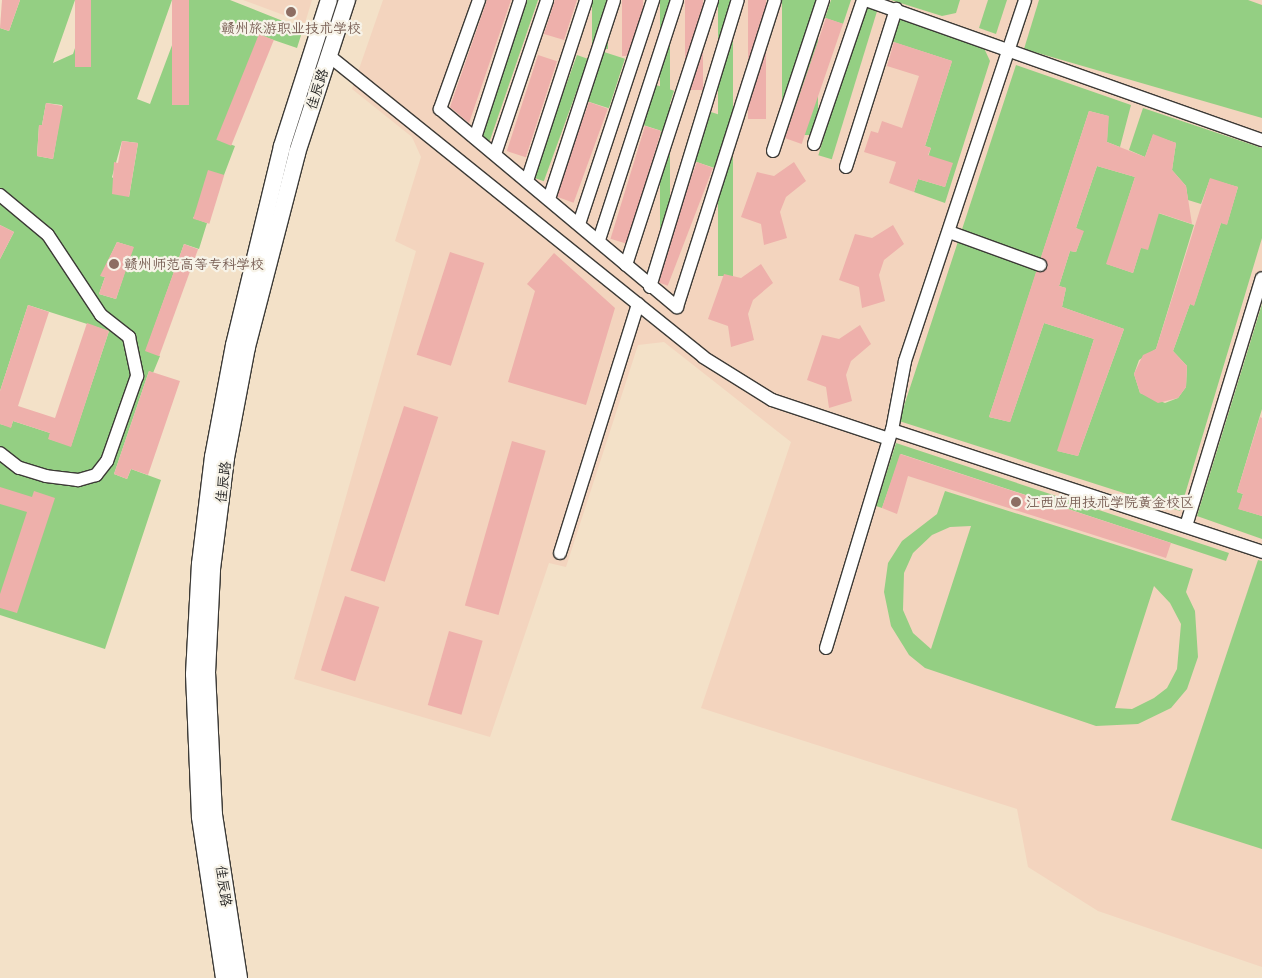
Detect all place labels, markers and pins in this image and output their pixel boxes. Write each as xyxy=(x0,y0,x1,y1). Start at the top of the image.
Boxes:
marker: 赣州旅游职业技术学校 xyxy=(285,6,297,18)
place label: 赣州旅游职业技术学校 xyxy=(221,20,361,36)
place label: 赣州师范高等专科学校 xyxy=(124,256,264,272)
marker: 赣州师范高等专科学校 xyxy=(108,258,120,270)
place label: 江西应用技术学院黄金校区 xyxy=(1026,494,1194,510)
marker: 江西应用技术学院黄金校区 xyxy=(1010,496,1022,508)

